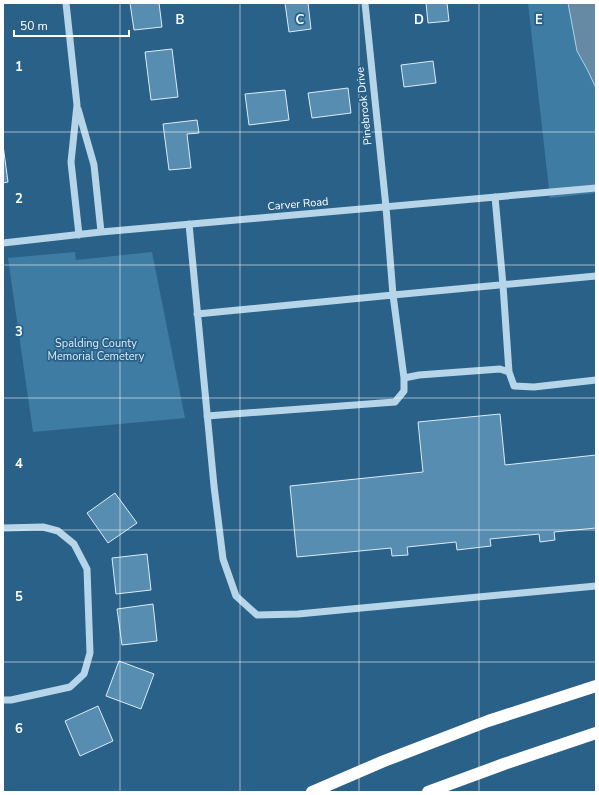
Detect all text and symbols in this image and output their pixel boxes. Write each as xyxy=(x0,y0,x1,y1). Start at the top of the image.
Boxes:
text: B xyxy=(176,11,185,29)
text: C xyxy=(296,11,305,29)
text: D xyxy=(414,11,424,29)
text: E xyxy=(535,11,543,29)
scale bar xyxy=(14,12,129,38)
text: 50 m xyxy=(20,18,48,34)
text: 1 xyxy=(15,58,23,76)
street label: Pinebrook Drive xyxy=(352,66,376,146)
text: 2 xyxy=(15,190,23,208)
street label: Carver Road xyxy=(267,194,329,214)
text: 3 xyxy=(15,323,23,341)
park label: Spalding County Memorial Cemetery xyxy=(48,336,145,364)
text: 4 xyxy=(15,455,23,473)
text: 5 xyxy=(15,588,23,606)
text: 6 xyxy=(15,720,23,738)

